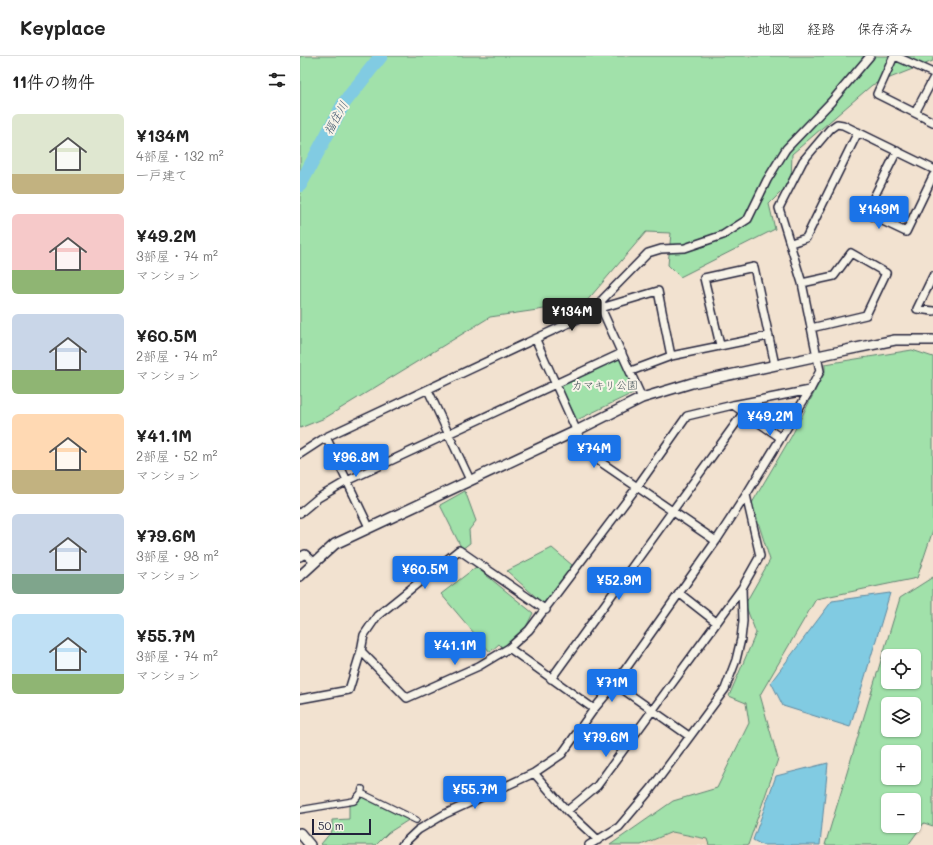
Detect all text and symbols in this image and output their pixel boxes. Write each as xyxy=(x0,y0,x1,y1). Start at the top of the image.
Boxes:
text: Keyplace xyxy=(20,15,106,40)
text: 地図 xyxy=(757,19,785,38)
text: 経路 xyxy=(807,19,835,38)
text: 保存済み xyxy=(857,19,913,38)
icon: filters xyxy=(266,69,288,91)
text: 11件の物件 xyxy=(12,70,95,92)
water label: 福住川 xyxy=(319,98,351,137)
text: ¥134M xyxy=(136,124,189,146)
icon: home xyxy=(44,130,92,178)
text: 4部屋 · 132 m² xyxy=(136,147,224,164)
text: 一戸建て xyxy=(136,166,188,183)
pin: ¥149M xyxy=(851,196,907,230)
text: ¥149M xyxy=(859,200,899,217)
text: ¥49.2M xyxy=(136,224,197,246)
icon: home xyxy=(44,230,92,278)
text: 3部屋 · 74 m² xyxy=(136,247,218,264)
text: マンション xyxy=(136,266,200,283)
pin: ¥134M xyxy=(544,298,600,332)
text: ¥134M xyxy=(552,302,592,319)
text: ¥60.5M xyxy=(136,324,197,346)
icon: home xyxy=(44,330,92,378)
text: 2部屋 · 74 m² xyxy=(136,347,218,364)
text: マンション xyxy=(136,366,200,383)
park label: カマキリ公園 xyxy=(572,377,638,392)
pin: ¥49.2M xyxy=(737,403,803,437)
text: ¥49.2M xyxy=(747,407,793,424)
text: ¥41.1M xyxy=(136,424,192,446)
icon: home xyxy=(44,430,92,478)
pin: ¥74M xyxy=(570,435,618,469)
text: ¥74M xyxy=(577,439,611,456)
pin: ¥96.8M xyxy=(323,444,389,478)
text: 2部屋 · 52 m² xyxy=(136,447,217,464)
text: ¥96.8M xyxy=(333,448,379,465)
text: マンション xyxy=(136,466,200,483)
text: ¥79.6M xyxy=(136,524,196,546)
icon: home xyxy=(44,530,92,578)
text: 3部屋 · 98 m² xyxy=(136,547,219,564)
pin: ¥60.5M xyxy=(392,556,458,590)
text: ¥60.5M xyxy=(402,560,448,577)
text: マンション xyxy=(136,566,200,583)
pin: ¥52.9M xyxy=(586,567,652,601)
text: ¥52.9M xyxy=(596,571,642,588)
text: ¥55.7M xyxy=(136,624,195,646)
icon: home xyxy=(44,630,92,678)
pin: ¥41.1M xyxy=(422,632,488,666)
text: ¥41.1M xyxy=(434,636,476,653)
text: 3部屋 · 74 m² xyxy=(136,647,218,664)
map controls xyxy=(881,649,921,833)
button: locate xyxy=(881,649,921,689)
text: マンション xyxy=(136,666,200,683)
pin: ¥71M xyxy=(588,669,636,703)
text: ¥71M xyxy=(596,673,628,690)
button: layers xyxy=(881,697,921,737)
pin: ¥79.6M xyxy=(573,724,639,758)
text: ¥79.6M xyxy=(583,728,629,745)
button: + xyxy=(881,745,921,785)
pin: ¥55.7M xyxy=(442,776,508,810)
text: ¥55.7M xyxy=(452,780,498,797)
button: − xyxy=(881,793,921,833)
scale bar xyxy=(312,817,371,836)
text: 50 m xyxy=(318,818,344,833)

